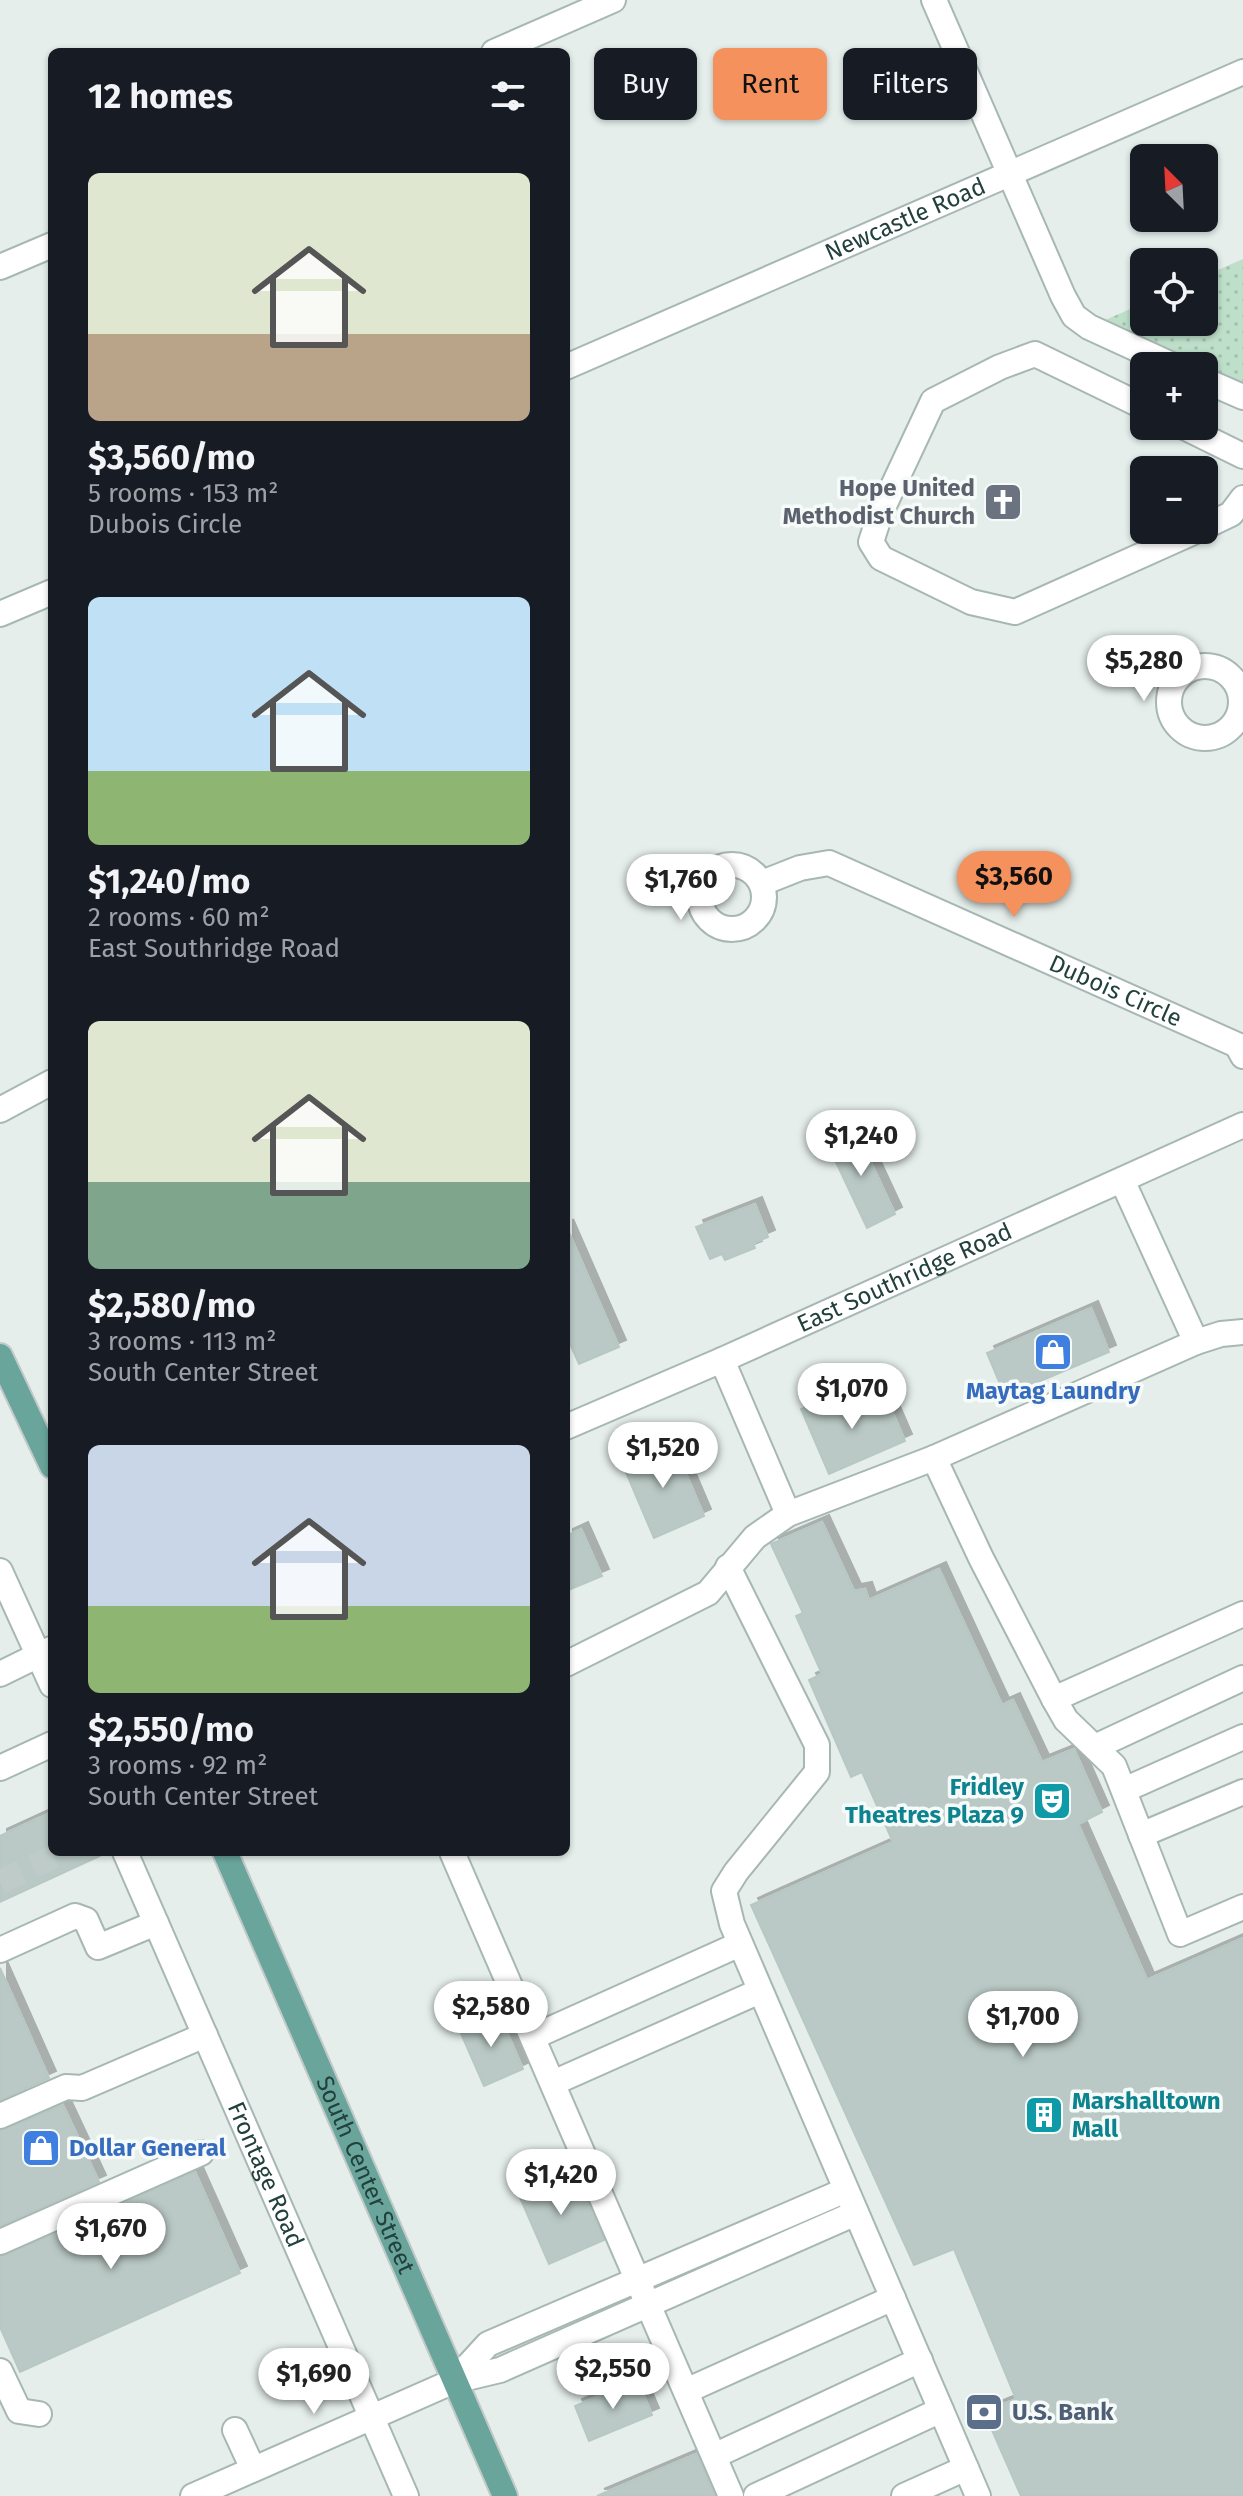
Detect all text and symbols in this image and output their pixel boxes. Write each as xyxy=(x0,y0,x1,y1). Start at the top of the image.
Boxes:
chip: Buy xyxy=(594,48,697,120)
chip: Rent xyxy=(713,48,827,120)
chip: Filters xyxy=(843,48,977,120)
icon: filters xyxy=(486,74,530,118)
text: 12 homes xyxy=(88,76,233,117)
north arrow xyxy=(1130,144,1218,232)
map controls xyxy=(1130,144,1218,544)
street label: Newcastle Road xyxy=(821,172,990,266)
icon: home xyxy=(237,225,381,369)
button: locate xyxy=(1130,248,1218,336)
button: + xyxy=(1130,352,1218,440)
text: $3,560/mo xyxy=(88,437,255,478)
button: − xyxy=(1130,456,1218,544)
place label: Hope United Methodist Church xyxy=(783,474,975,530)
text: 5 rooms · 153 m² xyxy=(88,478,279,509)
church icon: Hope United Methodist Church xyxy=(982,481,1024,523)
text: Dubois Circle xyxy=(88,509,242,540)
pin: $5,280 xyxy=(1079,635,1209,703)
text: $5,280 xyxy=(1105,645,1183,676)
icon: home xyxy=(237,649,381,793)
pin: $3,560 xyxy=(949,851,1079,919)
pin: $1,760 xyxy=(616,854,746,922)
text: $1,240/mo xyxy=(88,861,250,902)
text: $3,560 xyxy=(975,861,1053,892)
text: $1,760 xyxy=(644,864,718,895)
text: 2 rooms · 60 m² xyxy=(88,902,270,933)
text: East Southridge Road xyxy=(88,933,340,964)
street label: Dubois Circle xyxy=(1045,949,1186,1033)
icon: home xyxy=(237,1073,381,1217)
pin: $1,240 xyxy=(796,1110,926,1178)
text: $1,240 xyxy=(824,1120,898,1151)
street label: East Southridge Road xyxy=(793,1217,1016,1338)
text: $2,580/mo xyxy=(88,1285,256,1326)
text: 3 rooms · 113 m² xyxy=(88,1326,277,1357)
shop icon: Maytag Laundry xyxy=(1032,1331,1074,1373)
text: South Center Street xyxy=(88,1357,318,1388)
pin: $1,070 xyxy=(787,1363,917,1431)
text: $1,070 xyxy=(815,1373,889,1404)
place label: Maytag Laundry xyxy=(966,1377,1141,1405)
pin: $1,520 xyxy=(598,1422,728,1490)
text: $1,520 xyxy=(626,1432,700,1463)
icon: home xyxy=(237,1497,381,1641)
text: $2,550/mo xyxy=(88,1709,254,1750)
text: 3 rooms · 92 m² xyxy=(88,1750,267,1781)
place label: Fridley Theatres Plaza 9 xyxy=(845,1773,1025,1829)
theatre icon: Fridley Theatres Plaza 9 xyxy=(1031,1780,1073,1822)
text: South Center Street xyxy=(88,1781,318,1812)
pin: $2,580 xyxy=(426,1981,556,2049)
text: $2,580 xyxy=(452,1991,530,2022)
pin: $1,700 xyxy=(958,1991,1088,2059)
text: $1,700 xyxy=(986,2001,1060,2032)
street label: South Center Street xyxy=(310,2072,421,2278)
place label: Marshalltown Mall xyxy=(1072,2087,1221,2143)
building icon: Marshalltown Mall xyxy=(1023,2094,1065,2136)
street label: Frontage Road xyxy=(222,2098,310,2252)
shop icon: Dollar General xyxy=(20,2127,62,2169)
place label: Dollar General xyxy=(69,2134,227,2162)
pin: $1,420 xyxy=(496,2149,626,2217)
text: $1,420 xyxy=(524,2159,598,2190)
pin: $1,670 xyxy=(46,2203,176,2271)
text: $1,670 xyxy=(75,2213,147,2244)
pin: $2,550 xyxy=(548,2343,678,2411)
pin: $1,690 xyxy=(249,2348,379,2416)
text: $2,550 xyxy=(575,2353,651,2384)
text: $1,690 xyxy=(276,2358,352,2389)
bank icon: U.S. Bank xyxy=(963,2391,1005,2433)
place label: U.S. Bank xyxy=(1012,2398,1114,2426)

